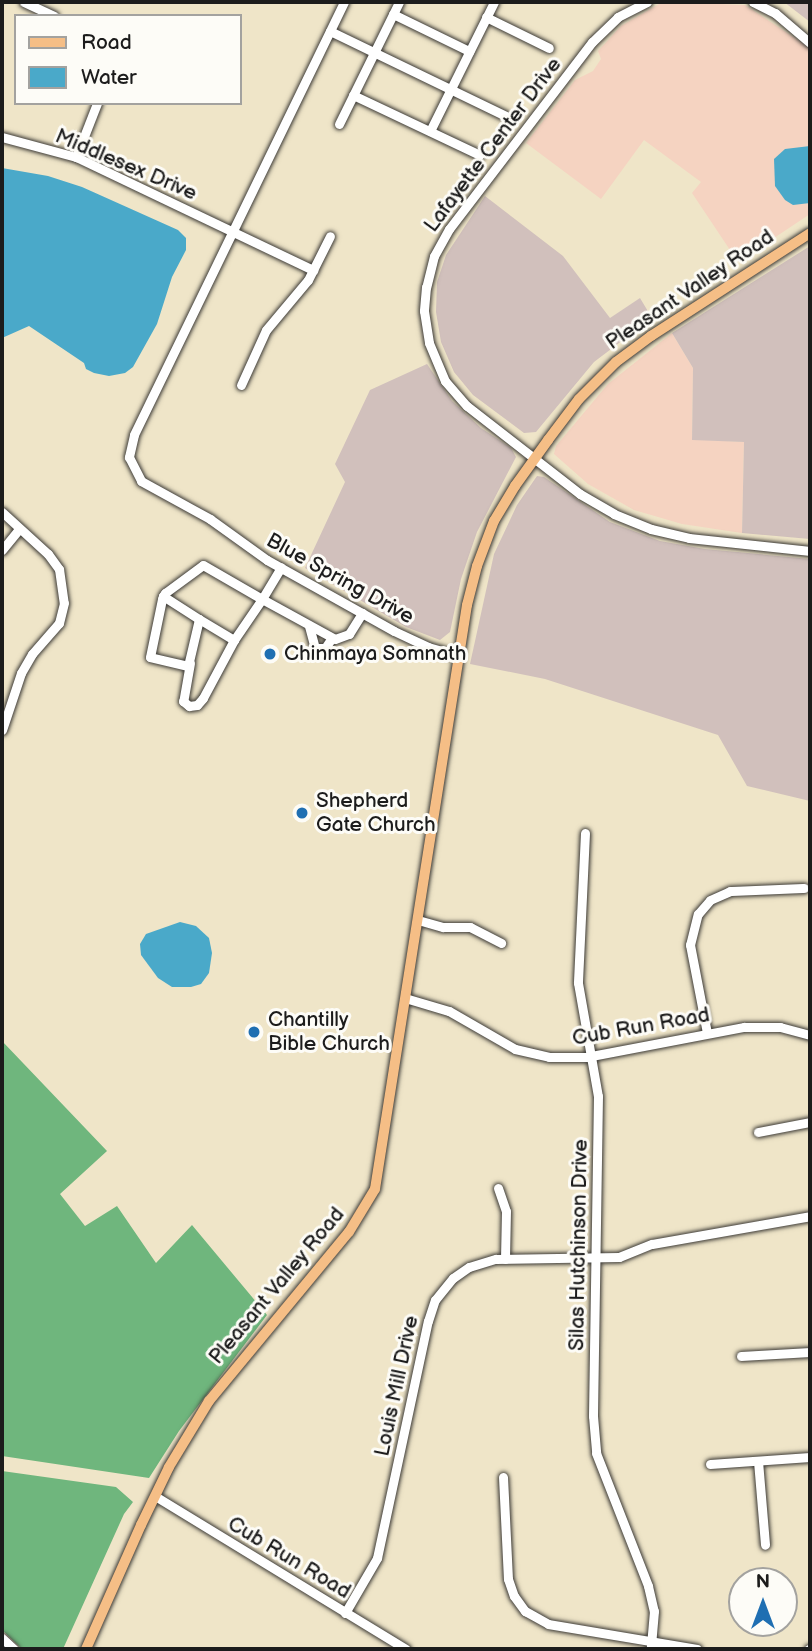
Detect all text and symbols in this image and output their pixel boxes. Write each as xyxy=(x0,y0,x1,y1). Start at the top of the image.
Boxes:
legend xyxy=(14,14,242,105)
text: Road xyxy=(81,30,132,55)
street label: Lafayette Center Drive xyxy=(419,53,567,237)
text: Water xyxy=(81,65,137,90)
street label: Middlesex Drive xyxy=(51,124,201,206)
street label: Pleasant Valley Road xyxy=(600,224,780,356)
street label: Blue Spring Drive xyxy=(262,528,418,630)
place label: Chinmaya Somnath xyxy=(284,641,467,667)
marker: Chinmaya Somnath xyxy=(262,646,278,662)
place label: Shepherd Gate Church xyxy=(316,788,436,838)
marker: Shepherd Gate Church xyxy=(294,805,310,821)
street label: Cub Run Road xyxy=(570,1003,712,1051)
place label: Chantilly Bible Church xyxy=(268,1007,390,1057)
marker: Chantilly Bible Church xyxy=(246,1024,262,1040)
street label: Silas Hutchinson Drive xyxy=(565,1139,593,1351)
street label: Pleasant Valley Road xyxy=(203,1202,351,1370)
street label: Louis Mill Drive xyxy=(370,1313,424,1459)
street label: Cub Run Road xyxy=(223,1511,355,1605)
north arrow xyxy=(728,1567,798,1637)
text: N xyxy=(756,1571,770,1594)

